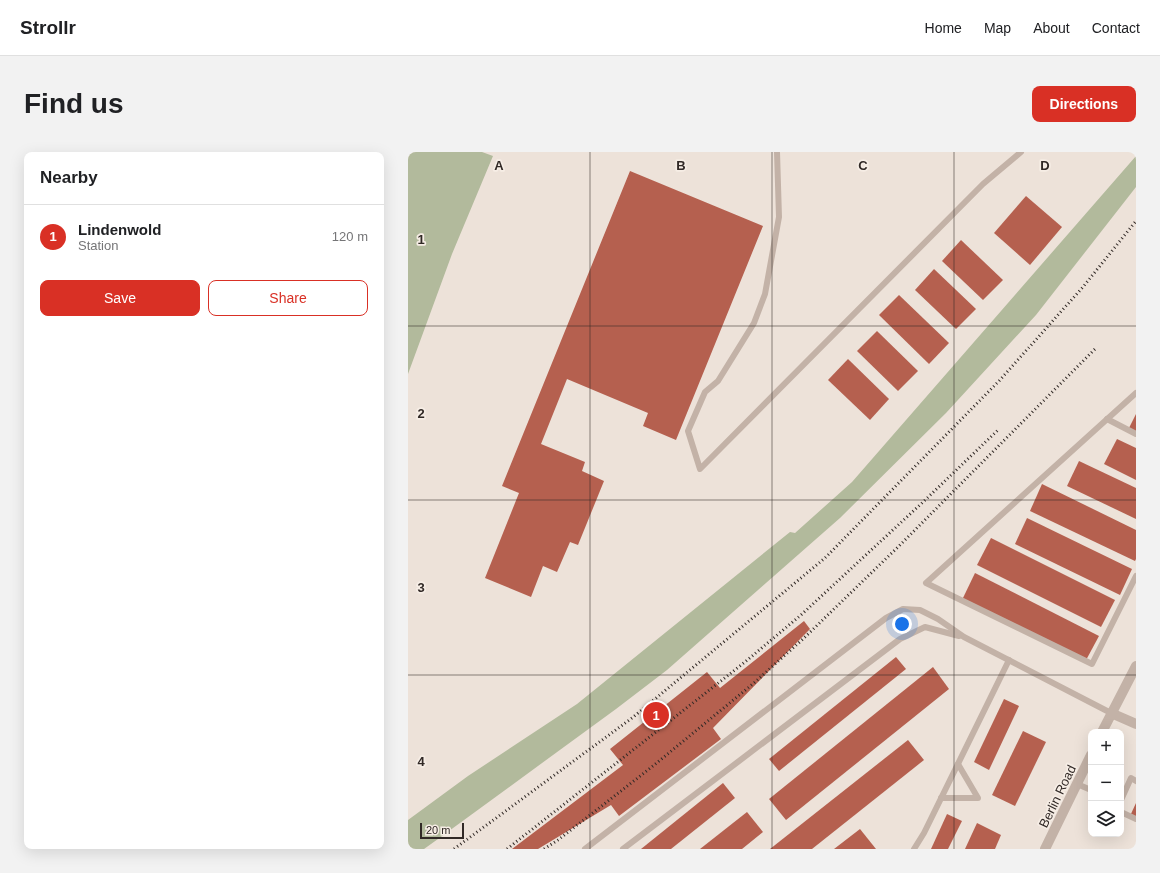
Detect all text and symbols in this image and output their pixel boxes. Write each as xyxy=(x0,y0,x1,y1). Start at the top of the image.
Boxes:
text: Strollr xyxy=(20,17,76,38)
text: Home xyxy=(925,20,962,36)
text: Map xyxy=(984,20,1011,36)
text: About xyxy=(1033,20,1070,36)
text: Contact xyxy=(1092,20,1140,36)
button: Directions xyxy=(1032,86,1136,122)
text: Find us xyxy=(24,88,124,119)
text: A xyxy=(494,158,504,173)
text: B xyxy=(676,158,686,173)
text: C xyxy=(858,158,868,173)
text: D xyxy=(1040,158,1050,173)
text: Nearby xyxy=(40,168,98,187)
text: Lindenwold xyxy=(78,221,161,238)
text: 1 xyxy=(49,229,57,244)
text: 120 m xyxy=(332,229,368,244)
text: 1 xyxy=(417,232,425,247)
text: Station xyxy=(78,238,118,253)
button: Save xyxy=(40,280,200,316)
button: Share xyxy=(208,280,368,316)
text: 2 xyxy=(417,406,425,421)
text: 3 xyxy=(417,580,425,595)
your location xyxy=(892,614,912,634)
pin: 1 xyxy=(643,700,669,730)
map controls xyxy=(1088,729,1124,837)
button: + xyxy=(1088,729,1124,765)
text: 4 xyxy=(417,754,425,769)
street label: Berlin Road xyxy=(1036,762,1079,830)
button: − xyxy=(1088,765,1124,801)
button: layers xyxy=(1088,801,1124,837)
scale bar xyxy=(420,821,464,840)
text: 20 m xyxy=(426,824,450,836)

